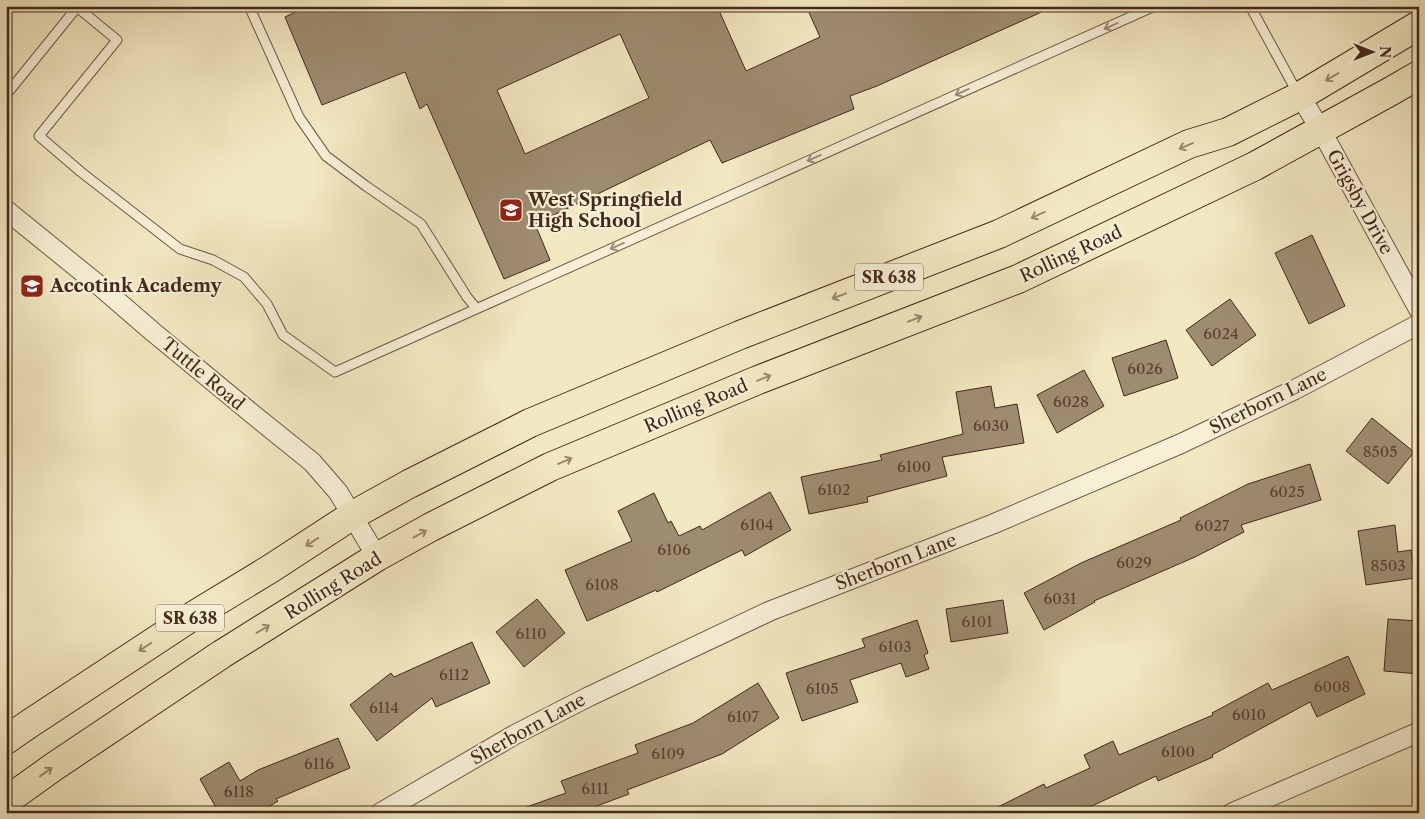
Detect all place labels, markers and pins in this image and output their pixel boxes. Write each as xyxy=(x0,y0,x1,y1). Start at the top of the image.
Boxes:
place label: West Springfield High School xyxy=(527,189,683,232)
school or university icon: West Springfield High School xyxy=(498,197,524,223)
school or university icon: Accotink Academy xyxy=(19,273,45,299)
place label: Accotink Academy xyxy=(49,275,223,297)

